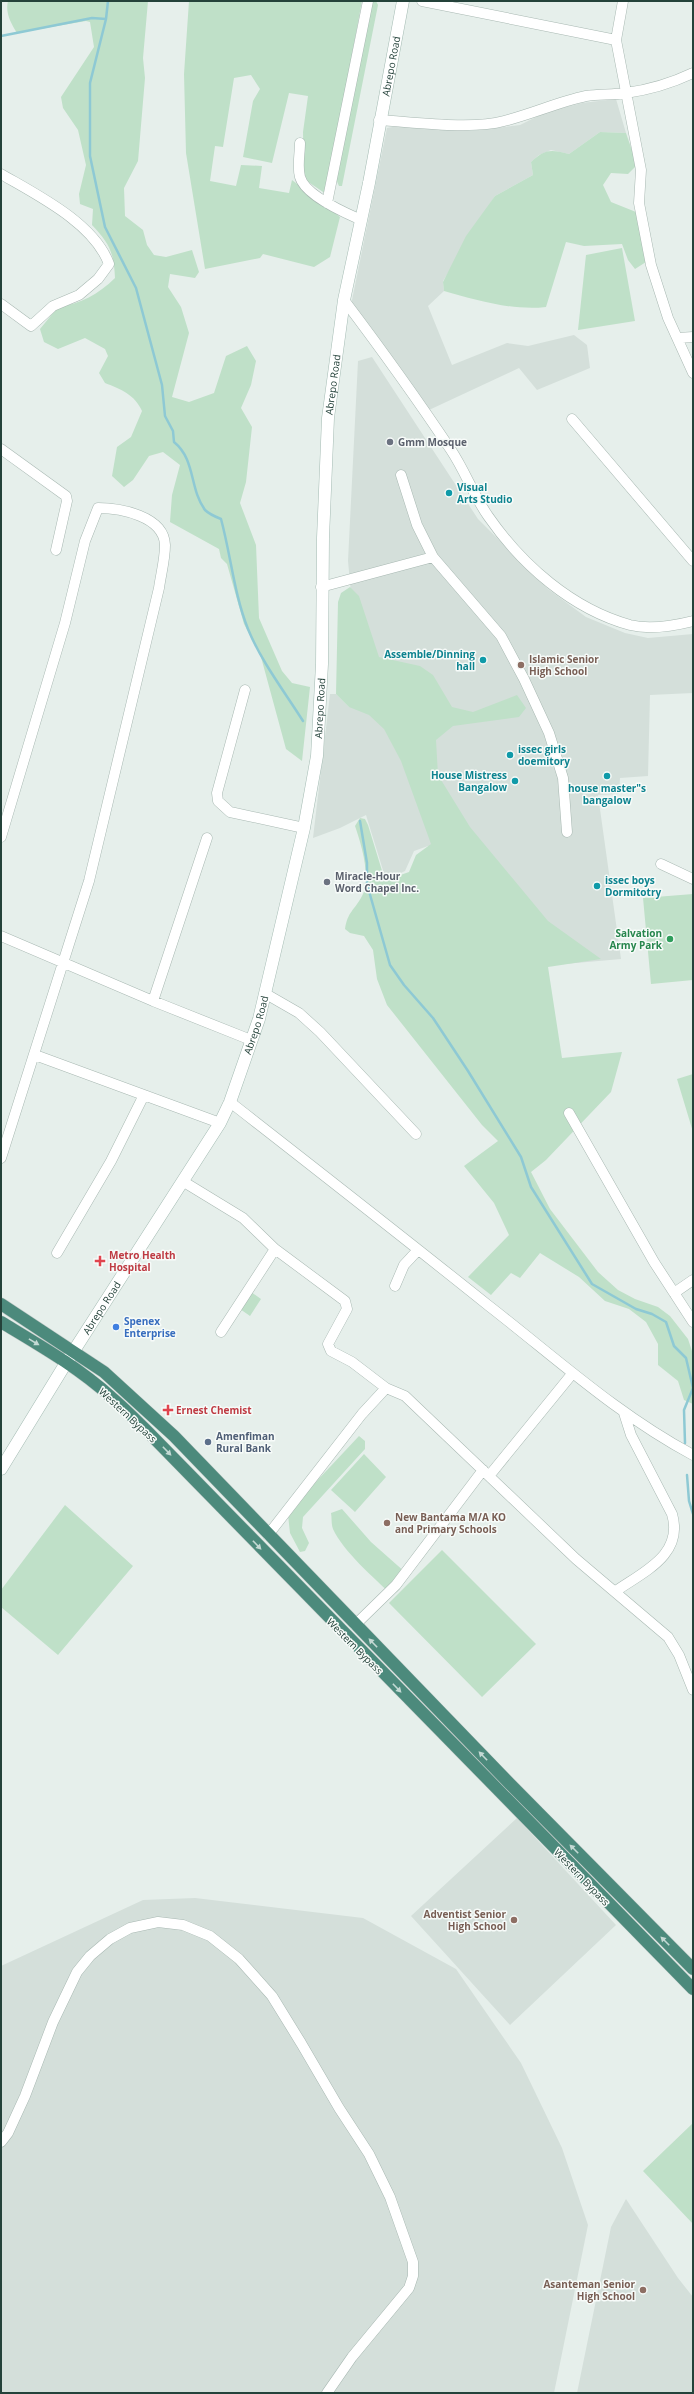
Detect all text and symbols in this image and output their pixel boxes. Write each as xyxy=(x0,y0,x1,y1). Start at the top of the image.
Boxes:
street label: Abrepo Road xyxy=(378,35,403,97)
street label: Abrepo Road xyxy=(322,354,344,416)
place label: Gmm Mosque xyxy=(398,435,467,449)
marker: Gmm Mosque xyxy=(385,437,395,447)
place label: Visual Arts Studio xyxy=(457,480,512,506)
marker: Visual Arts Studio xyxy=(444,488,454,498)
place label: Assemble/Dinning hall xyxy=(384,647,475,673)
place label: Islamic Senior High School xyxy=(529,652,599,678)
marker: Assemble/Dinning hall xyxy=(478,655,488,665)
marker: Islamic Senior High School xyxy=(516,660,526,670)
street label: Abrepo Road xyxy=(311,677,328,739)
place label: issec girls doemitory xyxy=(518,742,570,768)
marker: issec girls doemitory xyxy=(505,750,515,760)
place label: House Mistress Bangalow xyxy=(431,768,507,794)
marker: house master"s bangalow xyxy=(602,771,612,781)
marker: House Mistress Bangalow xyxy=(510,776,520,786)
place label: house master"s bangalow xyxy=(568,781,646,807)
place label: Miracle-Hour Word Chapel Inc. xyxy=(335,869,419,895)
place label: issec boys Dormitotry xyxy=(605,873,661,899)
marker: Miracle-Hour Word Chapel Inc. xyxy=(322,877,332,887)
marker: issec boys Dormitotry xyxy=(592,881,602,891)
place label: Salvation Army Park xyxy=(609,926,663,952)
marker: Salvation Army Park xyxy=(665,934,675,944)
street label: Abrepo Road xyxy=(240,994,271,1056)
place label: Metro Health Hospital xyxy=(109,1248,176,1274)
marker: Metro Health Hospital xyxy=(94,1255,106,1267)
street label: Abrepo Road xyxy=(79,1278,124,1337)
place label: Spenex Enterprise xyxy=(124,1314,176,1340)
marker: Spenex Enterprise xyxy=(111,1322,121,1332)
one-way arrow xyxy=(28,1339,40,1346)
street label: Western Bypass xyxy=(96,1385,160,1446)
place label: Ernest Chemist xyxy=(176,1403,252,1417)
marker: Ernest Chemist xyxy=(163,1405,173,1415)
place label: Amenfiman Rural Bank xyxy=(216,1429,275,1455)
marker: Amenfiman Rural Bank xyxy=(203,1437,213,1447)
one-way arrow xyxy=(162,1446,171,1456)
place label: New Bantama M/A KO and Primary Schools xyxy=(395,1510,506,1536)
marker: New Bantama M/A KO and Primary Schools xyxy=(382,1518,392,1528)
one-way arrow xyxy=(252,1540,261,1550)
street label: Western Bypass xyxy=(324,1615,386,1677)
one-way arrow xyxy=(368,1638,378,1648)
one-way arrow xyxy=(392,1683,401,1693)
one-way arrow xyxy=(478,1751,488,1761)
one-way arrow xyxy=(569,1844,579,1854)
street label: Western Bypass xyxy=(551,1845,613,1909)
place label: Adventist Senior High School xyxy=(424,1907,506,1933)
marker: Adventist Senior High School xyxy=(509,1915,519,1925)
one-way arrow xyxy=(661,1936,670,1946)
place label: Asanteman Senior High School xyxy=(543,2277,635,2303)
marker: Asanteman Senior High School xyxy=(638,2285,648,2295)

